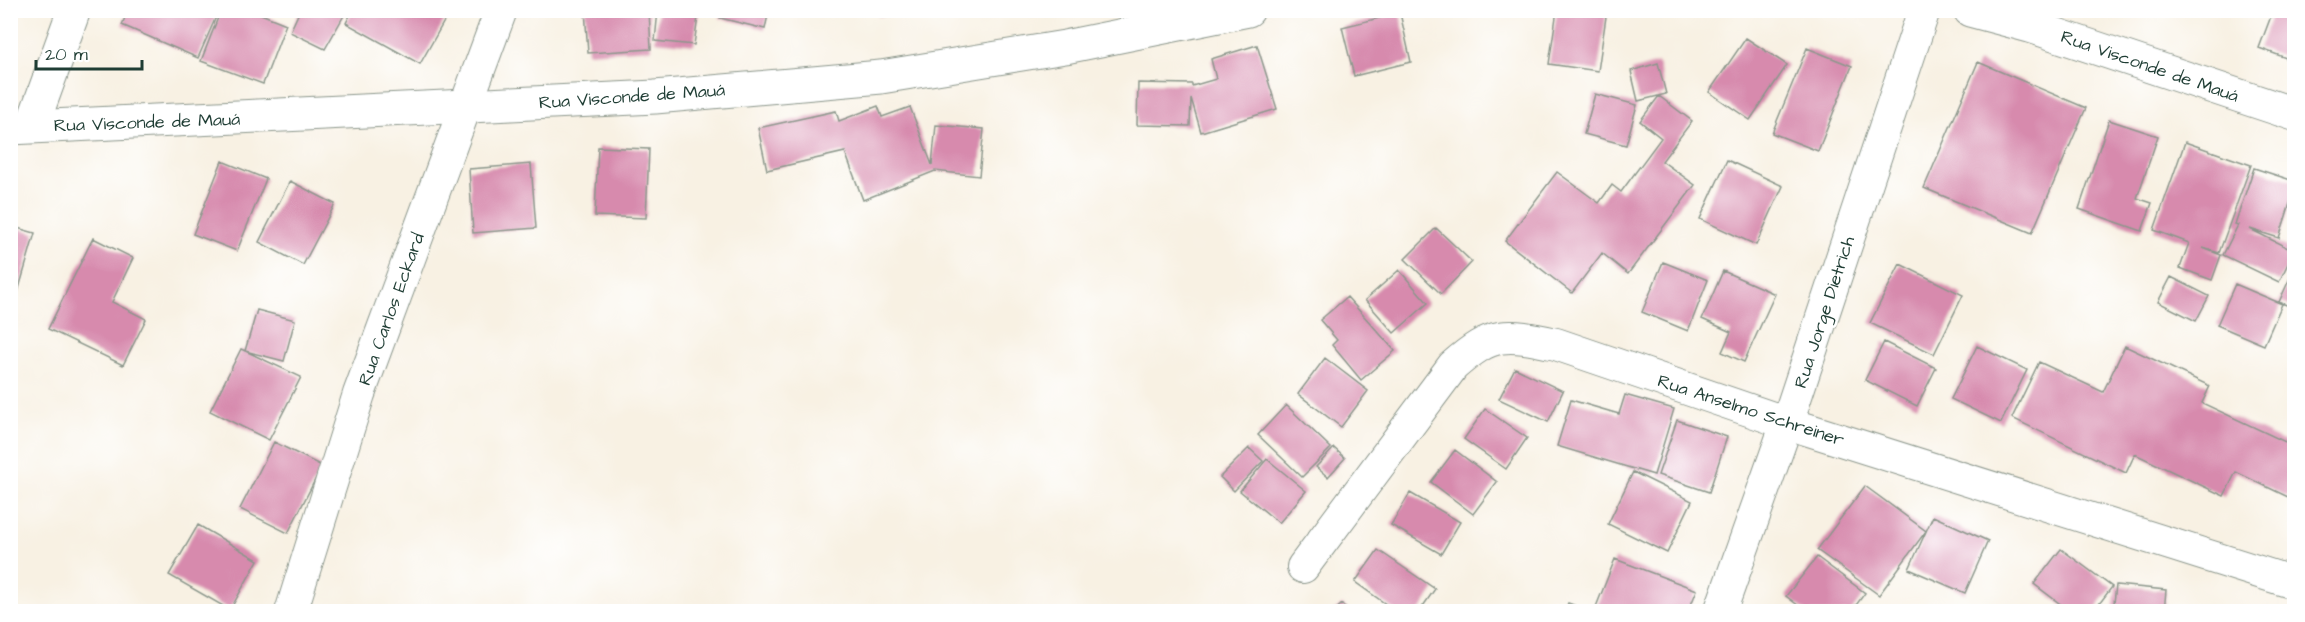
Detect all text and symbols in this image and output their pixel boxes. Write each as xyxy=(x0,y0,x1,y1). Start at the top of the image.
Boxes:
street label: Rua Visconde de Mauá xyxy=(2058,24,2242,109)
scale bar xyxy=(36,33,142,71)
text: 20 m xyxy=(45,42,88,67)
street label: Rua Visconde de Mauá xyxy=(538,78,726,115)
street label: Rua Visconde de Mauá xyxy=(53,107,241,138)
street label: Rua Carlos Eckard xyxy=(352,229,431,389)
street label: Rua Jorge Dietrich xyxy=(1788,233,1862,392)
street label: Rua Anselmo Schreiner xyxy=(1654,368,1847,452)

